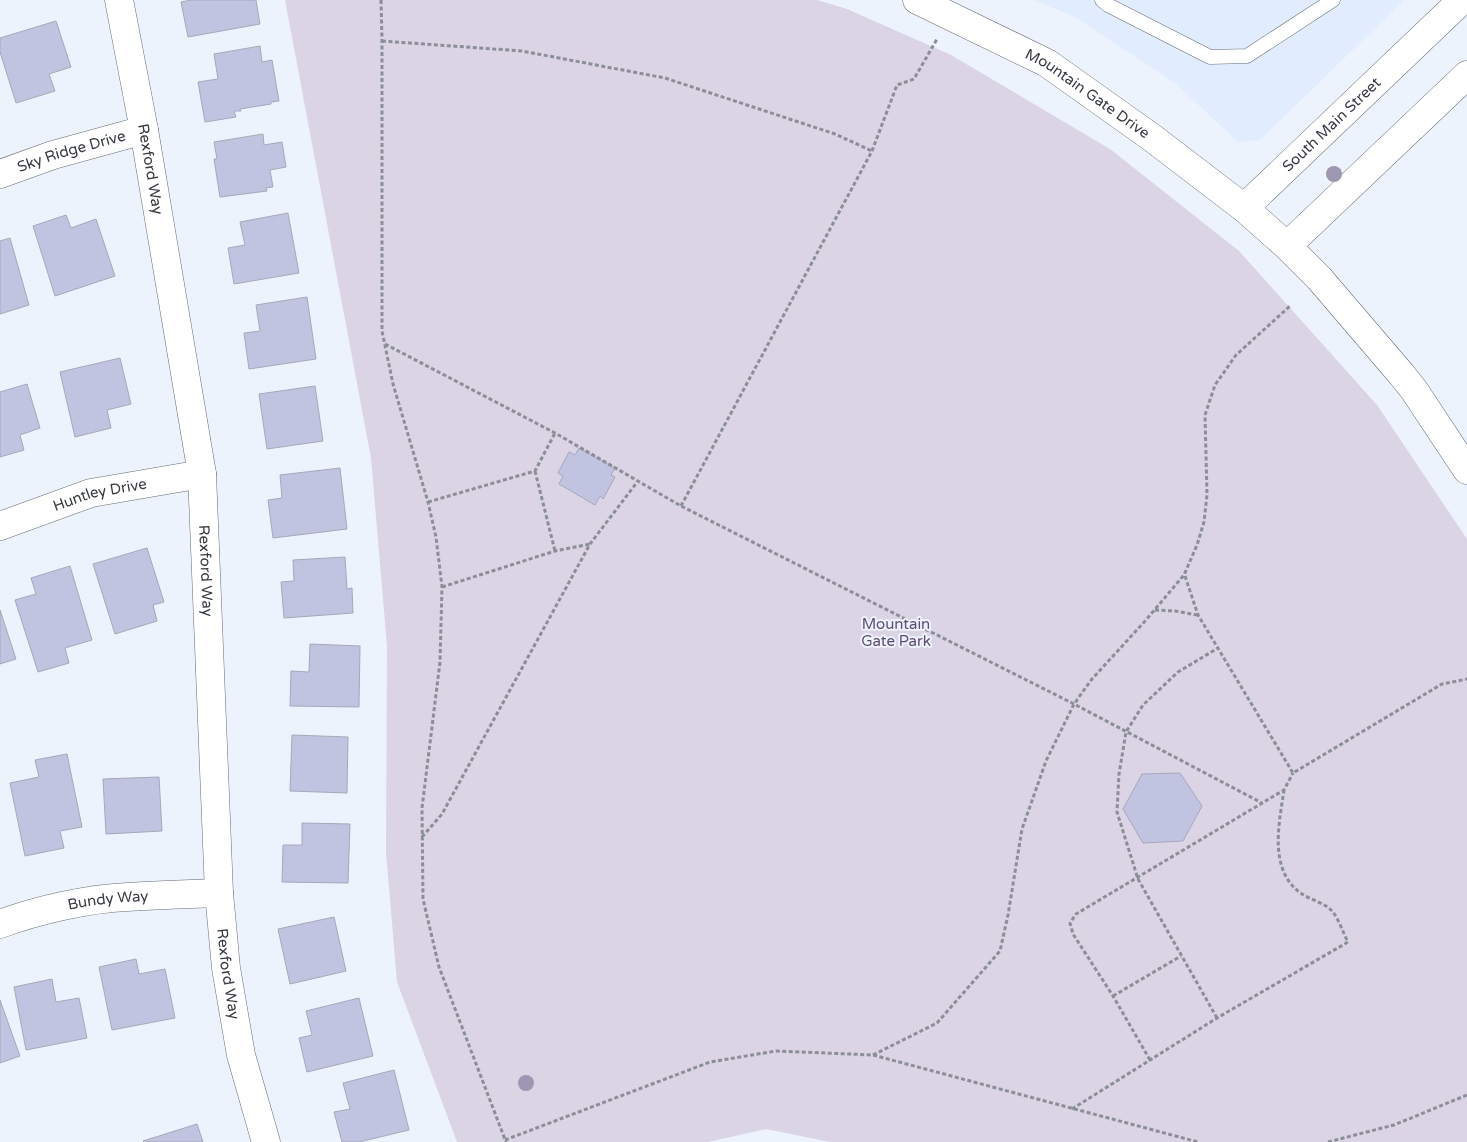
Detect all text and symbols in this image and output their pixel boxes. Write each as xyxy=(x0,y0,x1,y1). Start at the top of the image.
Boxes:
street label: Mountain Gate Drive xyxy=(1022,45,1153,142)
street label: South Main Street xyxy=(1279,73,1385,175)
street label: Rexford Way xyxy=(134,122,167,216)
street label: Sky Ridge Drive xyxy=(15,127,127,176)
street label: Huntley Drive xyxy=(50,475,148,515)
street label: Rexford Way xyxy=(195,524,217,617)
park label: Mountain Gate Park xyxy=(861,615,931,650)
street label: Bundy Way xyxy=(66,887,149,914)
street label: Rexford Way xyxy=(213,928,244,1021)

